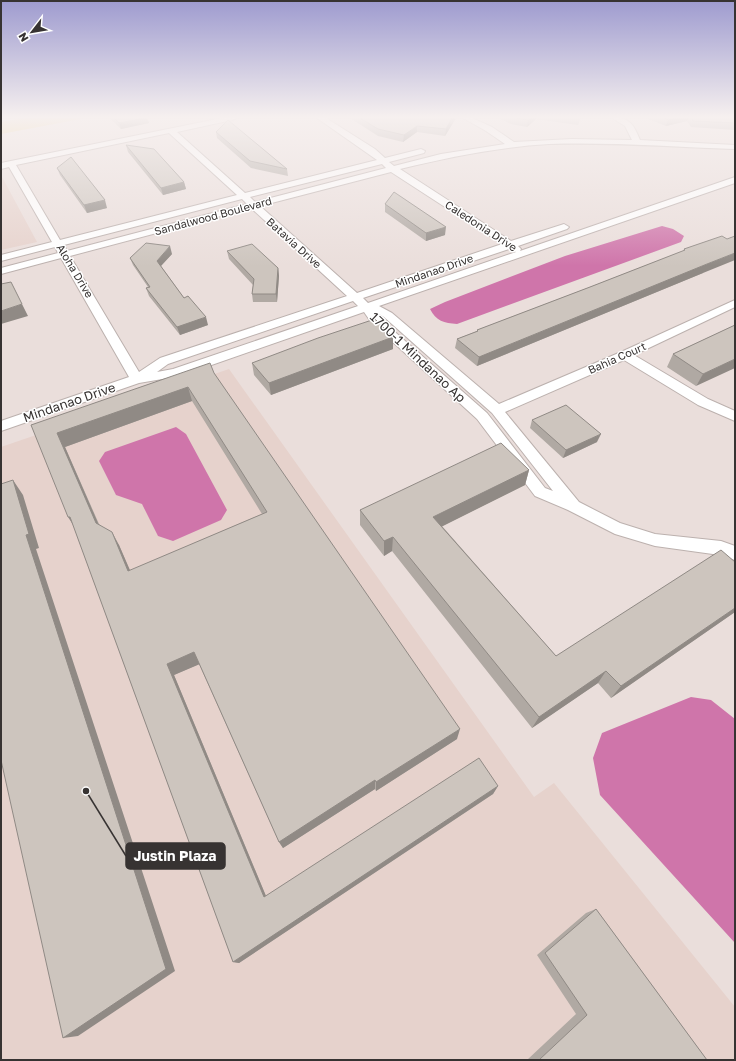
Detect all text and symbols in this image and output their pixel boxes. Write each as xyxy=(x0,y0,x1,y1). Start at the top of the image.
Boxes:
north arrow xyxy=(12,12,52,52)
text: N xyxy=(15,30,31,44)
street label: Sandalwood Boulevard xyxy=(153,194,273,237)
street label: Caledonia Drive xyxy=(443,198,520,254)
street label: Batavia Drive xyxy=(264,215,324,271)
street label: Aloha Drive xyxy=(54,242,96,300)
street label: Mindanao Drive xyxy=(393,251,475,290)
street label: 1700-1 Mindanao Ap xyxy=(367,309,469,405)
street label: Bahia Court xyxy=(586,339,648,376)
street label: Mindanao Drive xyxy=(21,379,117,425)
callout: Justin Plaza xyxy=(126,843,225,869)
text: Justin Plaza xyxy=(134,847,216,864)

